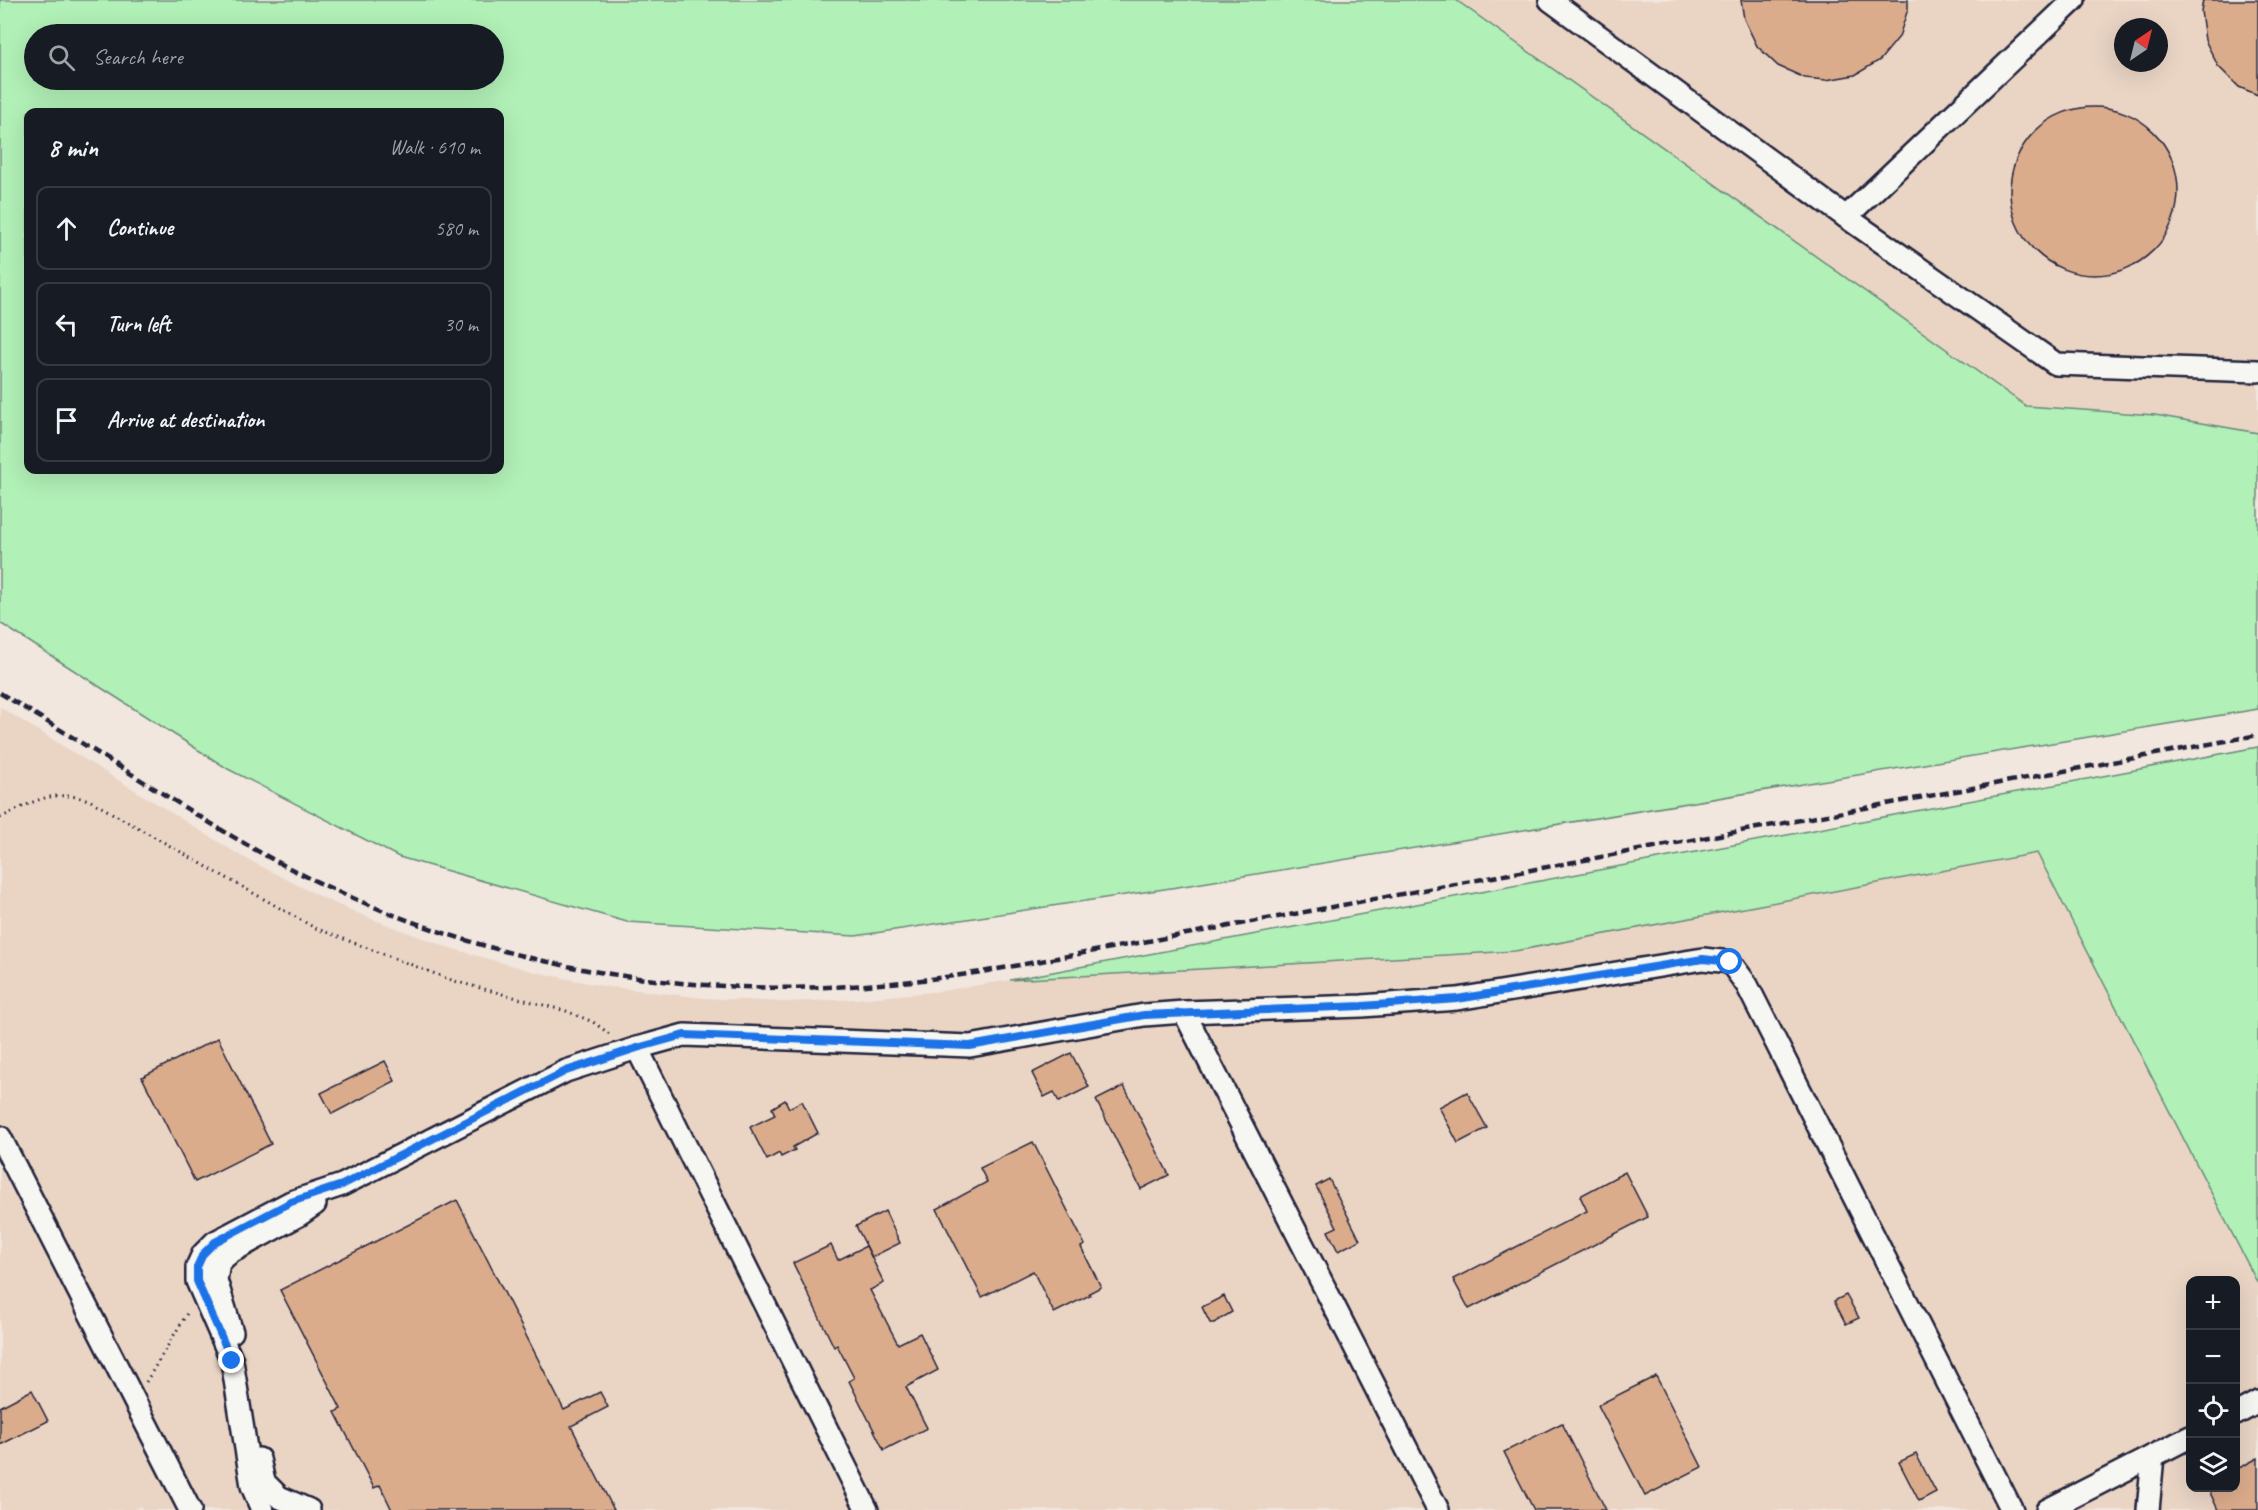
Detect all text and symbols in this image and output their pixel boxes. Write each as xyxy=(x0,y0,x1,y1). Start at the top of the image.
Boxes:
north arrow xyxy=(2114,18,2168,72)
search box xyxy=(24,24,504,90)
icon: search xyxy=(45,41,78,74)
text: Search here xyxy=(93,43,183,71)
text: 8 min xyxy=(48,131,98,164)
text: Walk · 610 m xyxy=(390,135,480,160)
icon: ahead xyxy=(50,212,83,245)
text: Continue xyxy=(107,214,173,242)
text: 580 m xyxy=(435,216,478,241)
icon: left xyxy=(50,308,83,341)
text: Turn left xyxy=(107,310,171,338)
text: 30 m xyxy=(444,312,478,337)
icon: arrive xyxy=(50,404,83,437)
text: Arrive at destination xyxy=(107,406,264,434)
route start xyxy=(1716,948,1742,974)
map controls xyxy=(2186,1276,2240,1492)
button: + xyxy=(2186,1276,2240,1330)
button: − xyxy=(2186,1330,2240,1384)
route end xyxy=(218,1347,244,1373)
button: locate xyxy=(2186,1384,2240,1438)
button: layers xyxy=(2186,1438,2240,1492)

